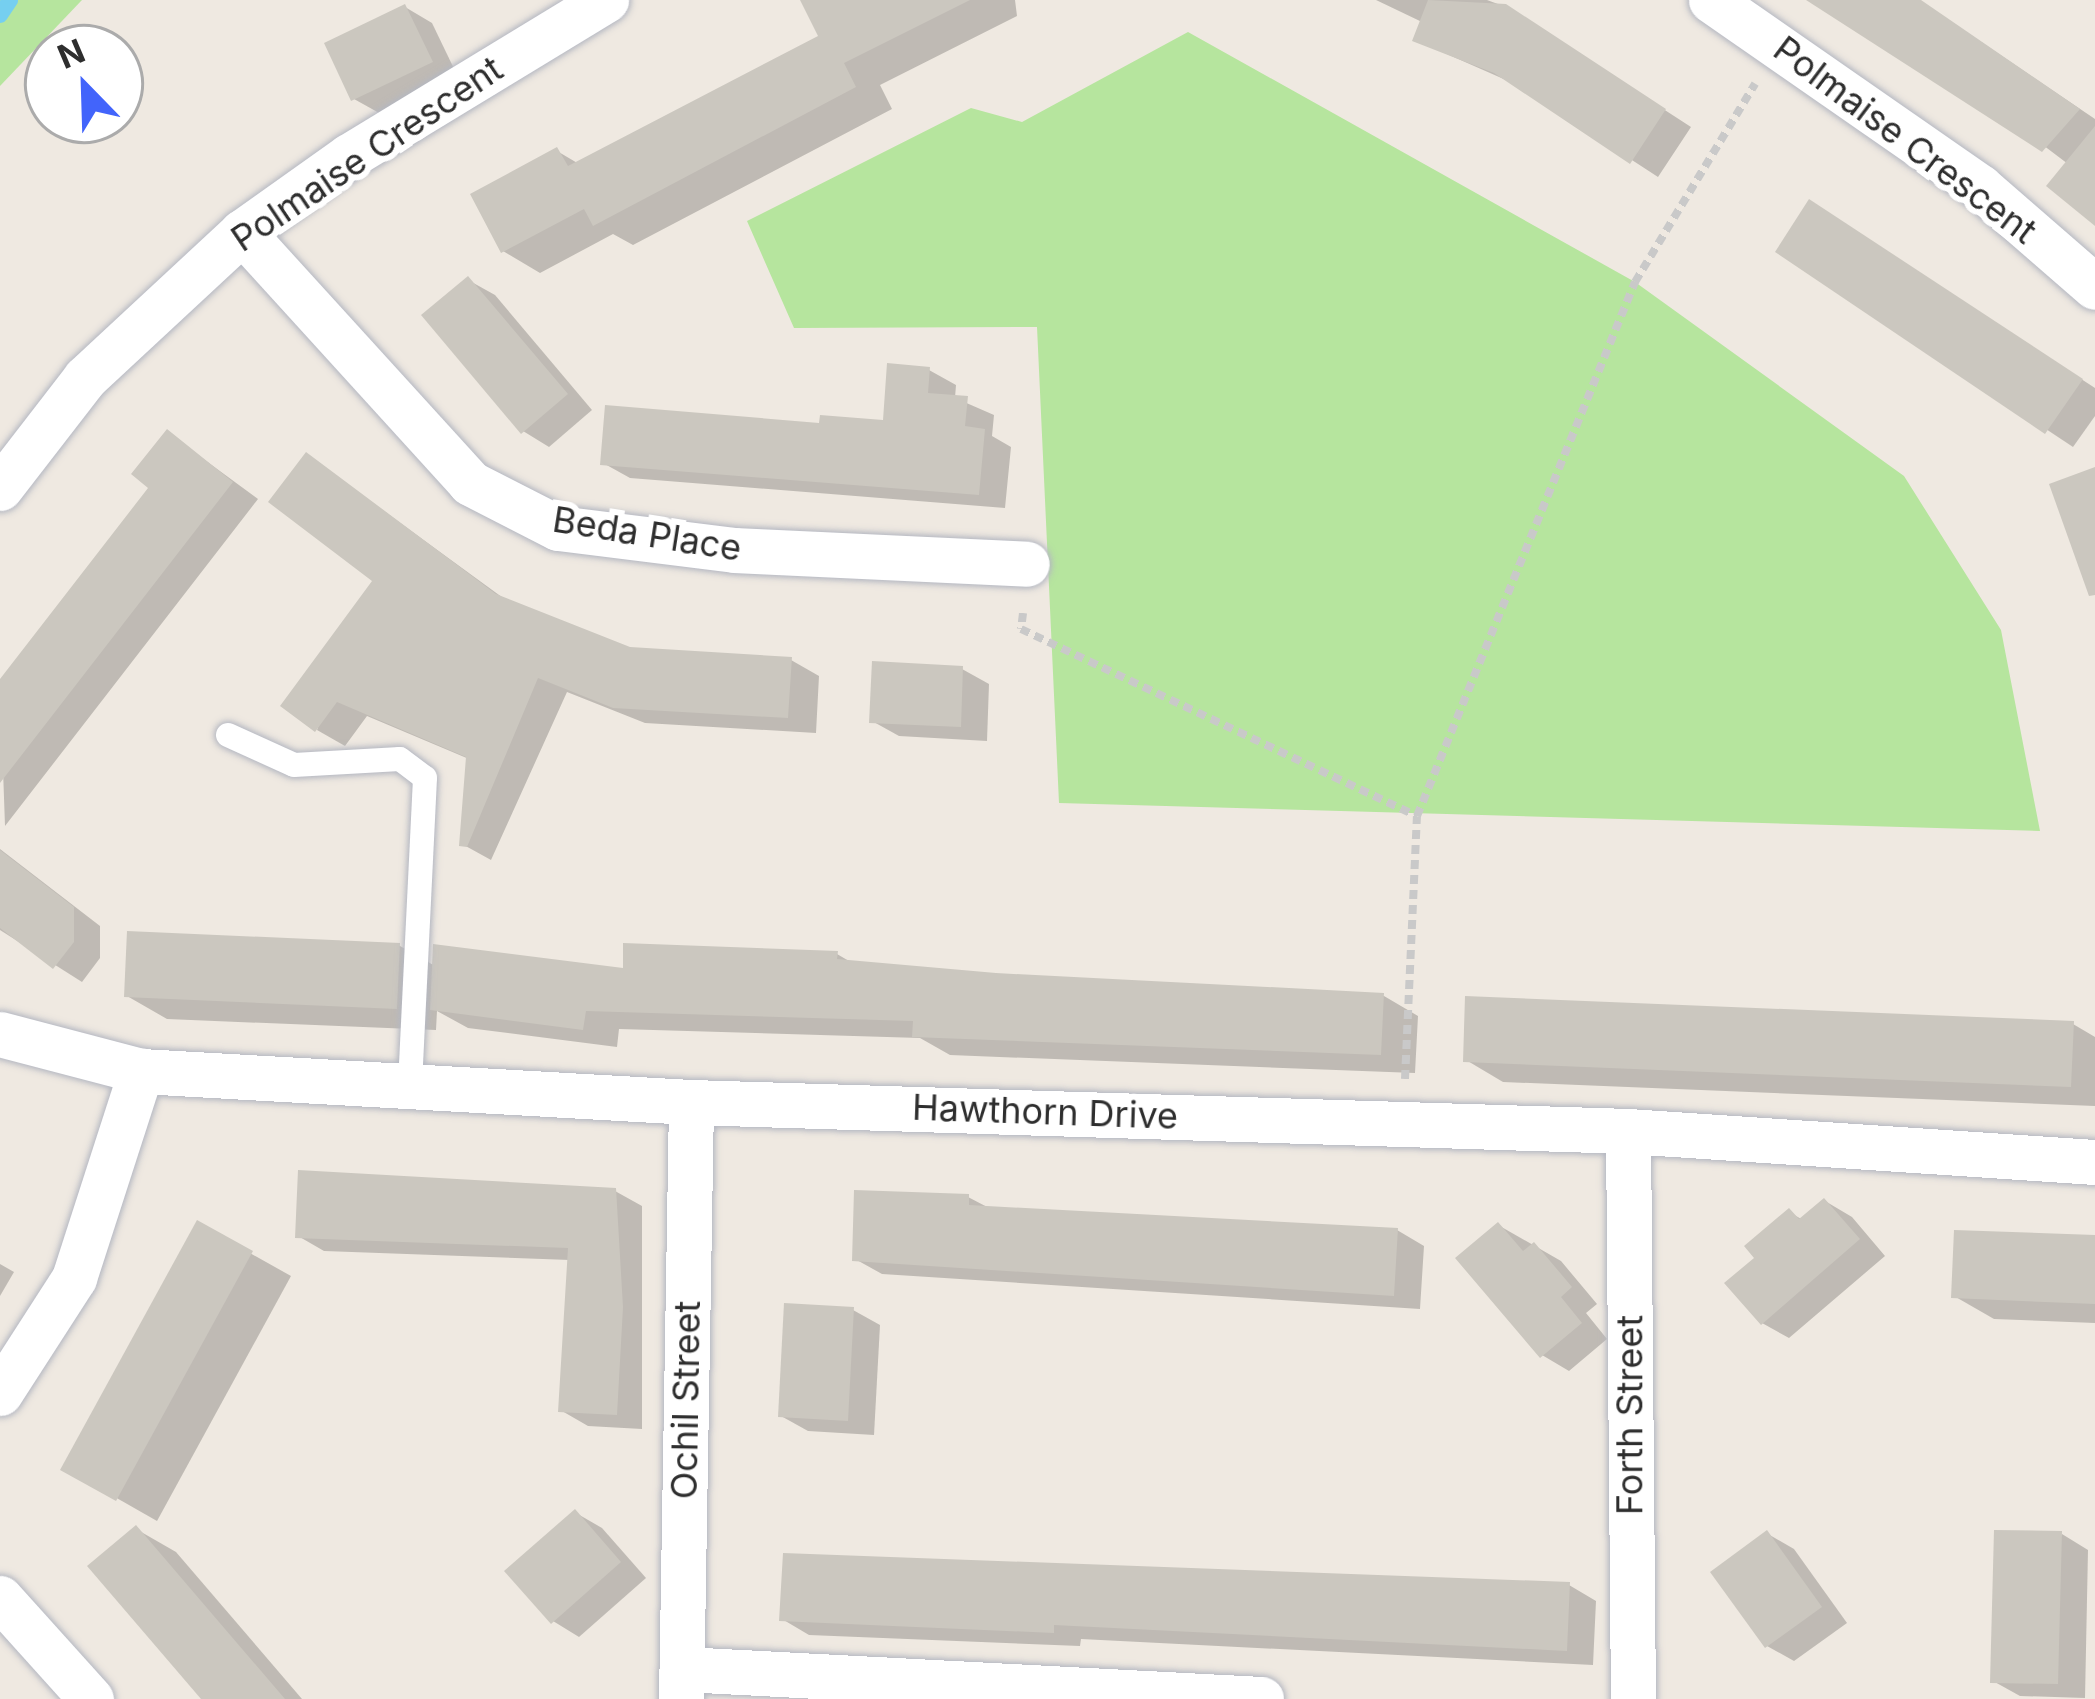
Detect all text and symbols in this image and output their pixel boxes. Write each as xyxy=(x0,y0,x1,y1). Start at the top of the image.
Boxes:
north arrow xyxy=(24,24,144,144)
street label: Polmaise Crescent xyxy=(1765,27,2045,253)
text: N xyxy=(52,30,90,77)
street label: Polmaise Crescent xyxy=(223,47,511,261)
street label: Beda Place xyxy=(550,498,744,570)
street label: Hawthorn Drive xyxy=(911,1086,1179,1138)
street label: Ochil Street xyxy=(663,1300,709,1500)
street label: Forth Street xyxy=(1608,1315,1652,1515)

